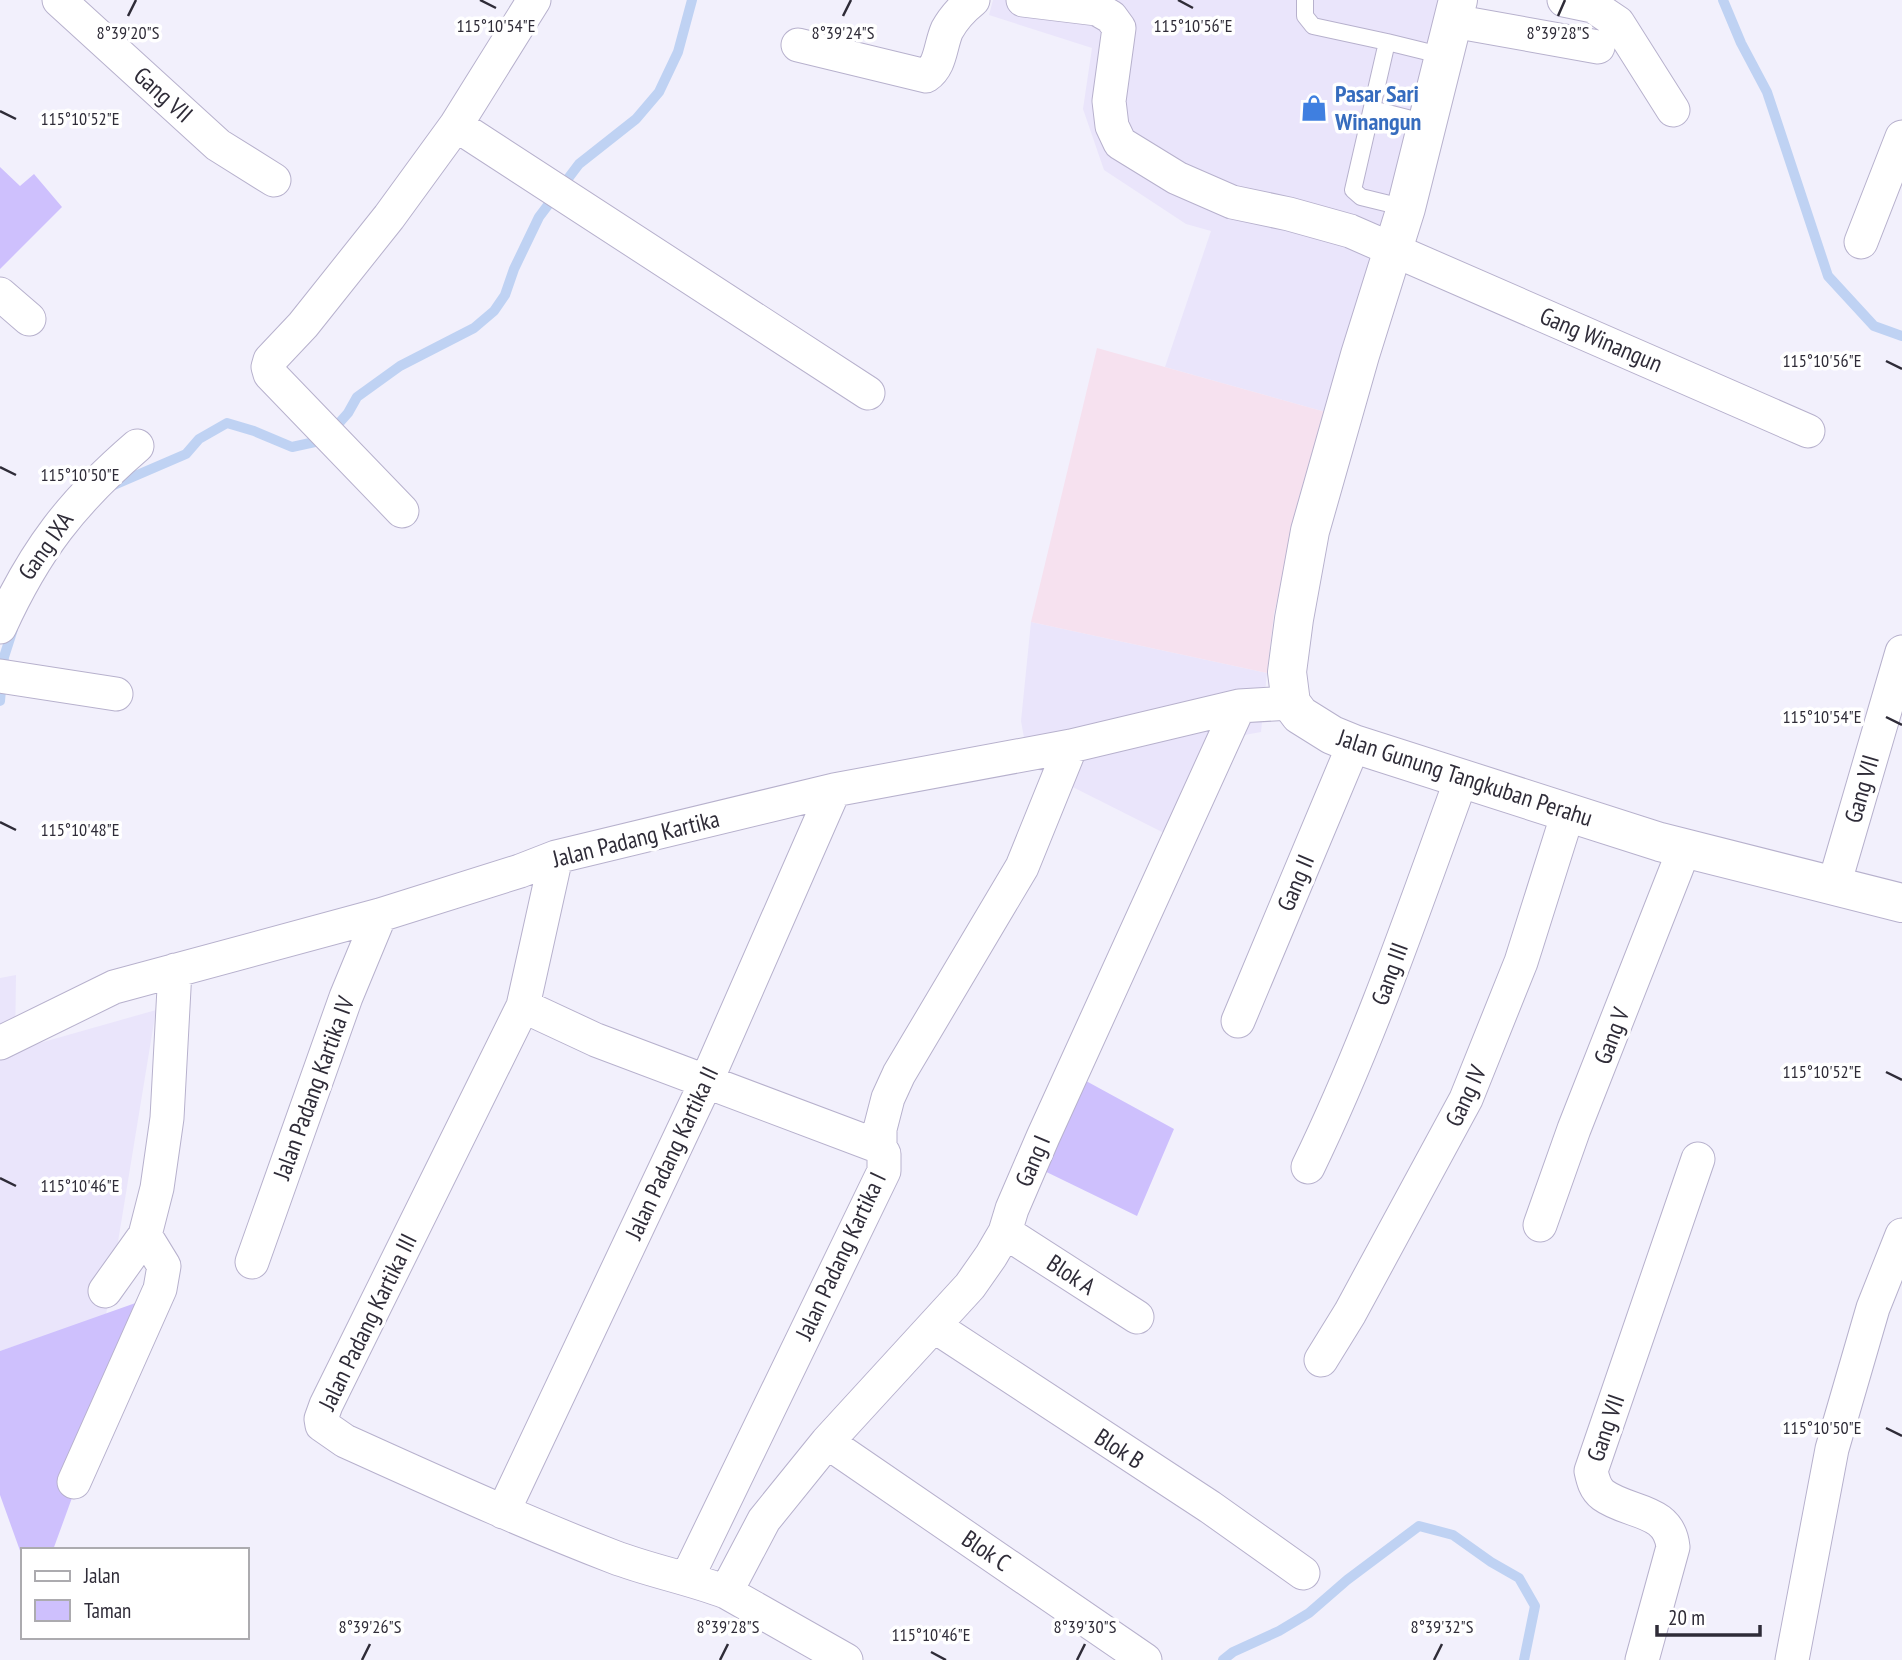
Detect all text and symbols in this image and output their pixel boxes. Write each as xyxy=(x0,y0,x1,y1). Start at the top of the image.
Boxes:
text: 115°10'54"E xyxy=(457,14,535,37)
text: 115°10'56"E xyxy=(1154,14,1232,37)
text: 8°39'20"S xyxy=(97,21,160,44)
text: 8°39'24"S xyxy=(812,21,875,44)
text: 8°39'28"S xyxy=(1527,21,1590,44)
street label: Gang VII xyxy=(127,60,199,129)
place label: Pasar Sari Winangun xyxy=(1334,78,1421,137)
shop icon: Pasar Sari Winangun xyxy=(1299,93,1329,123)
text: 115°10'52"E xyxy=(41,107,119,130)
street label: Gang Winangun xyxy=(1535,300,1667,379)
text: 115°10'56"E xyxy=(1783,349,1861,372)
text: 115°10'50"E xyxy=(41,463,119,486)
street label: Gang IXA xyxy=(11,505,80,586)
text: 115°10'54"E xyxy=(1783,705,1861,728)
street label: Jalan Gunung Tangkuban Perahu xyxy=(1333,721,1597,833)
street label: Gang VII xyxy=(1837,751,1886,826)
street label: Jalan Padang Kartika xyxy=(548,803,722,874)
text: 115°10'48"E xyxy=(41,818,119,841)
street label: Gang II xyxy=(1270,850,1321,916)
street label: Gang III xyxy=(1364,938,1415,1009)
street label: Jalan Padang Kartika IV xyxy=(266,991,361,1185)
street label: Gang V xyxy=(1587,1002,1637,1068)
street label: Gang IV xyxy=(1438,1059,1494,1131)
text: 115°10'52"E xyxy=(1783,1060,1861,1083)
street label: Jalan Padang Kartika II xyxy=(618,1061,725,1245)
street label: Gang I xyxy=(1008,1130,1057,1191)
street label: Jalan Padang Kartika I xyxy=(788,1167,893,1345)
text: 115°10'46"E xyxy=(41,1174,119,1197)
street label: Jalan Padang Kartika III xyxy=(311,1228,424,1416)
street label: Blok A xyxy=(1041,1247,1102,1302)
street label: Gang VII xyxy=(1580,1390,1631,1466)
text: 115°10'50"E xyxy=(1783,1416,1861,1439)
street label: Blok B xyxy=(1089,1421,1150,1476)
street label: Blok C xyxy=(956,1523,1017,1578)
legend xyxy=(21,1548,248,1639)
text: Jalan xyxy=(83,1562,120,1589)
scale bar xyxy=(1657,1594,1760,1638)
text: Taman xyxy=(84,1597,131,1624)
text: 20 m xyxy=(1668,1604,1705,1631)
text: 8°39'26"S xyxy=(339,1615,402,1638)
text: 8°39'28"S xyxy=(697,1615,760,1638)
text: 8°39'30"S xyxy=(1054,1615,1117,1638)
text: 8°39'32"S xyxy=(1411,1615,1474,1638)
text: 115°10'46"E xyxy=(892,1623,970,1646)

